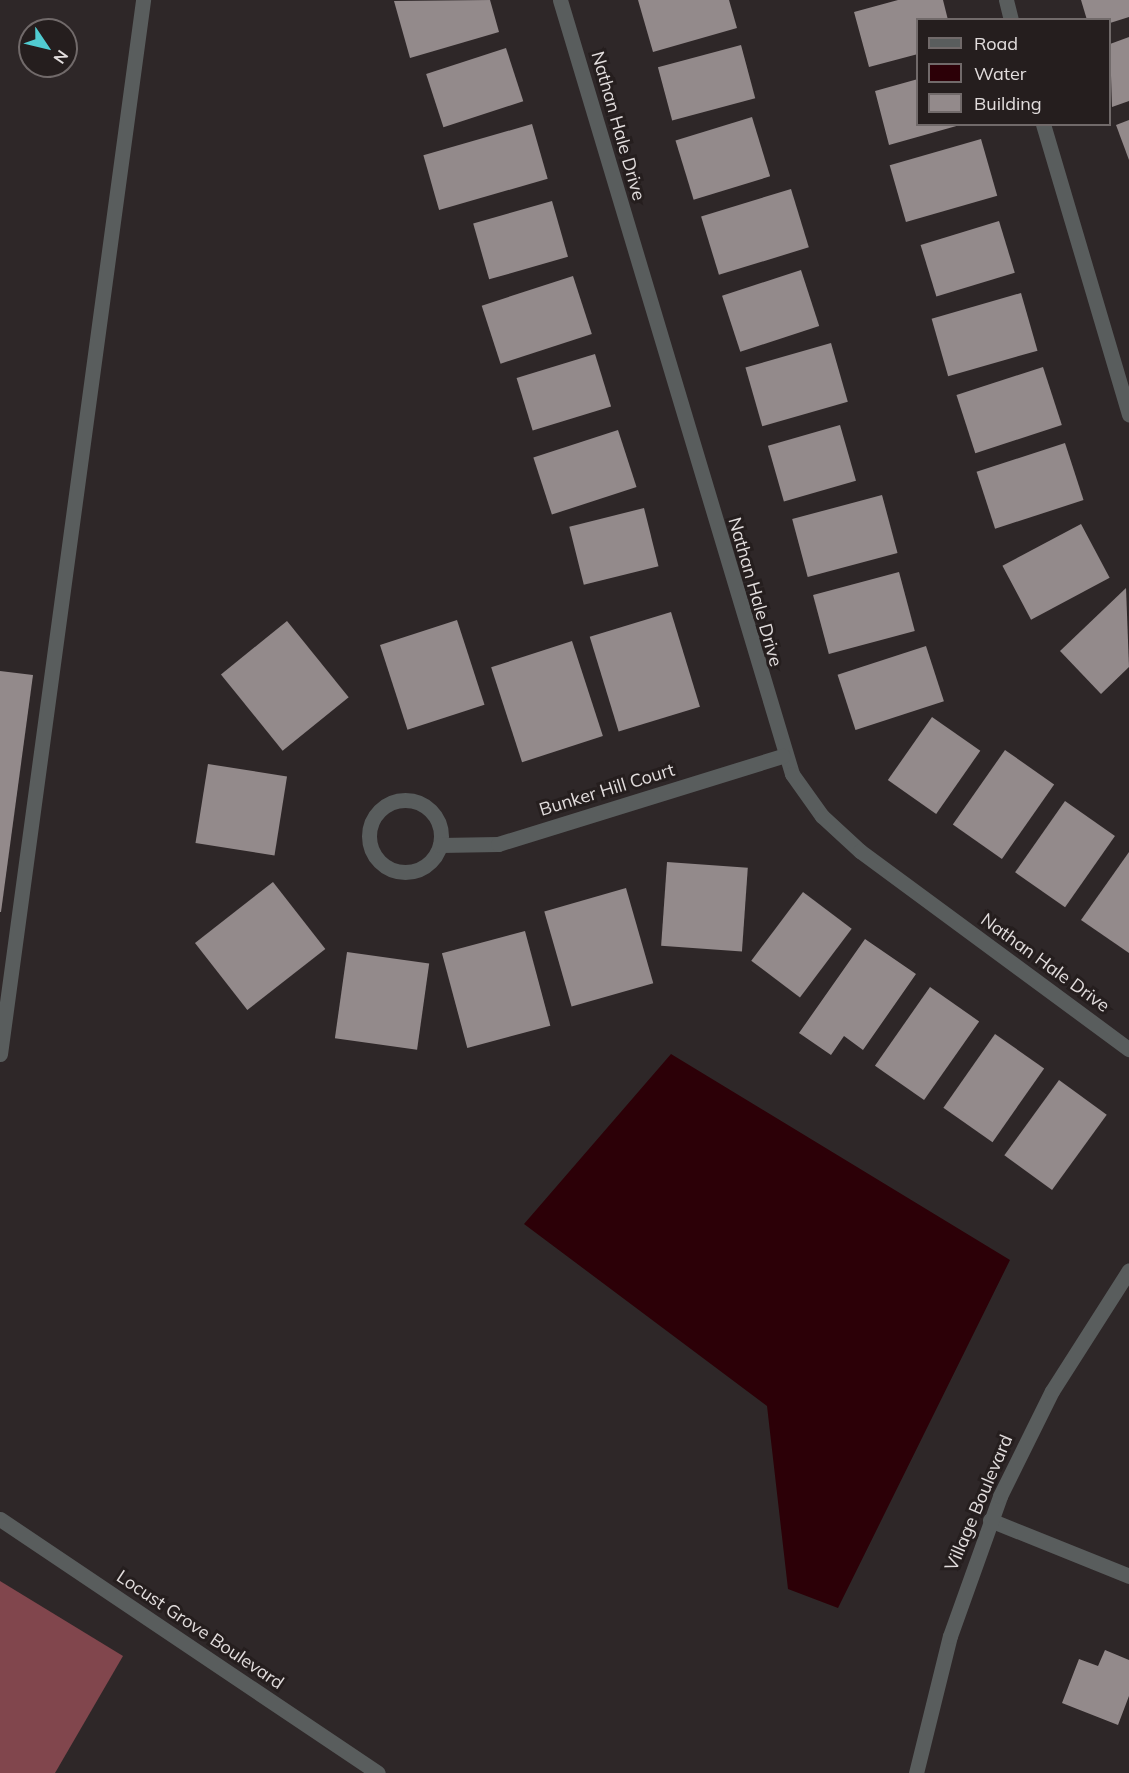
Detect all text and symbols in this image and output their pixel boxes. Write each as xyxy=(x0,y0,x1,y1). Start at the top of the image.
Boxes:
north arrow xyxy=(18,18,78,78)
legend xyxy=(916,18,1111,126)
text: Road xyxy=(974,32,1018,55)
text: N xyxy=(49,46,73,68)
street label: Nathan Hale Drive xyxy=(586,49,650,203)
text: Water xyxy=(974,62,1026,85)
text: Building xyxy=(974,92,1042,115)
street label: Nathan Hale Drive xyxy=(723,515,787,669)
street label: Bunker Hill Court xyxy=(537,759,677,821)
street label: Nathan Hale Drive xyxy=(976,909,1114,1017)
street label: Village Boulevard xyxy=(941,1432,1017,1574)
street label: Locust Grove Boulevard xyxy=(112,1566,288,1694)

